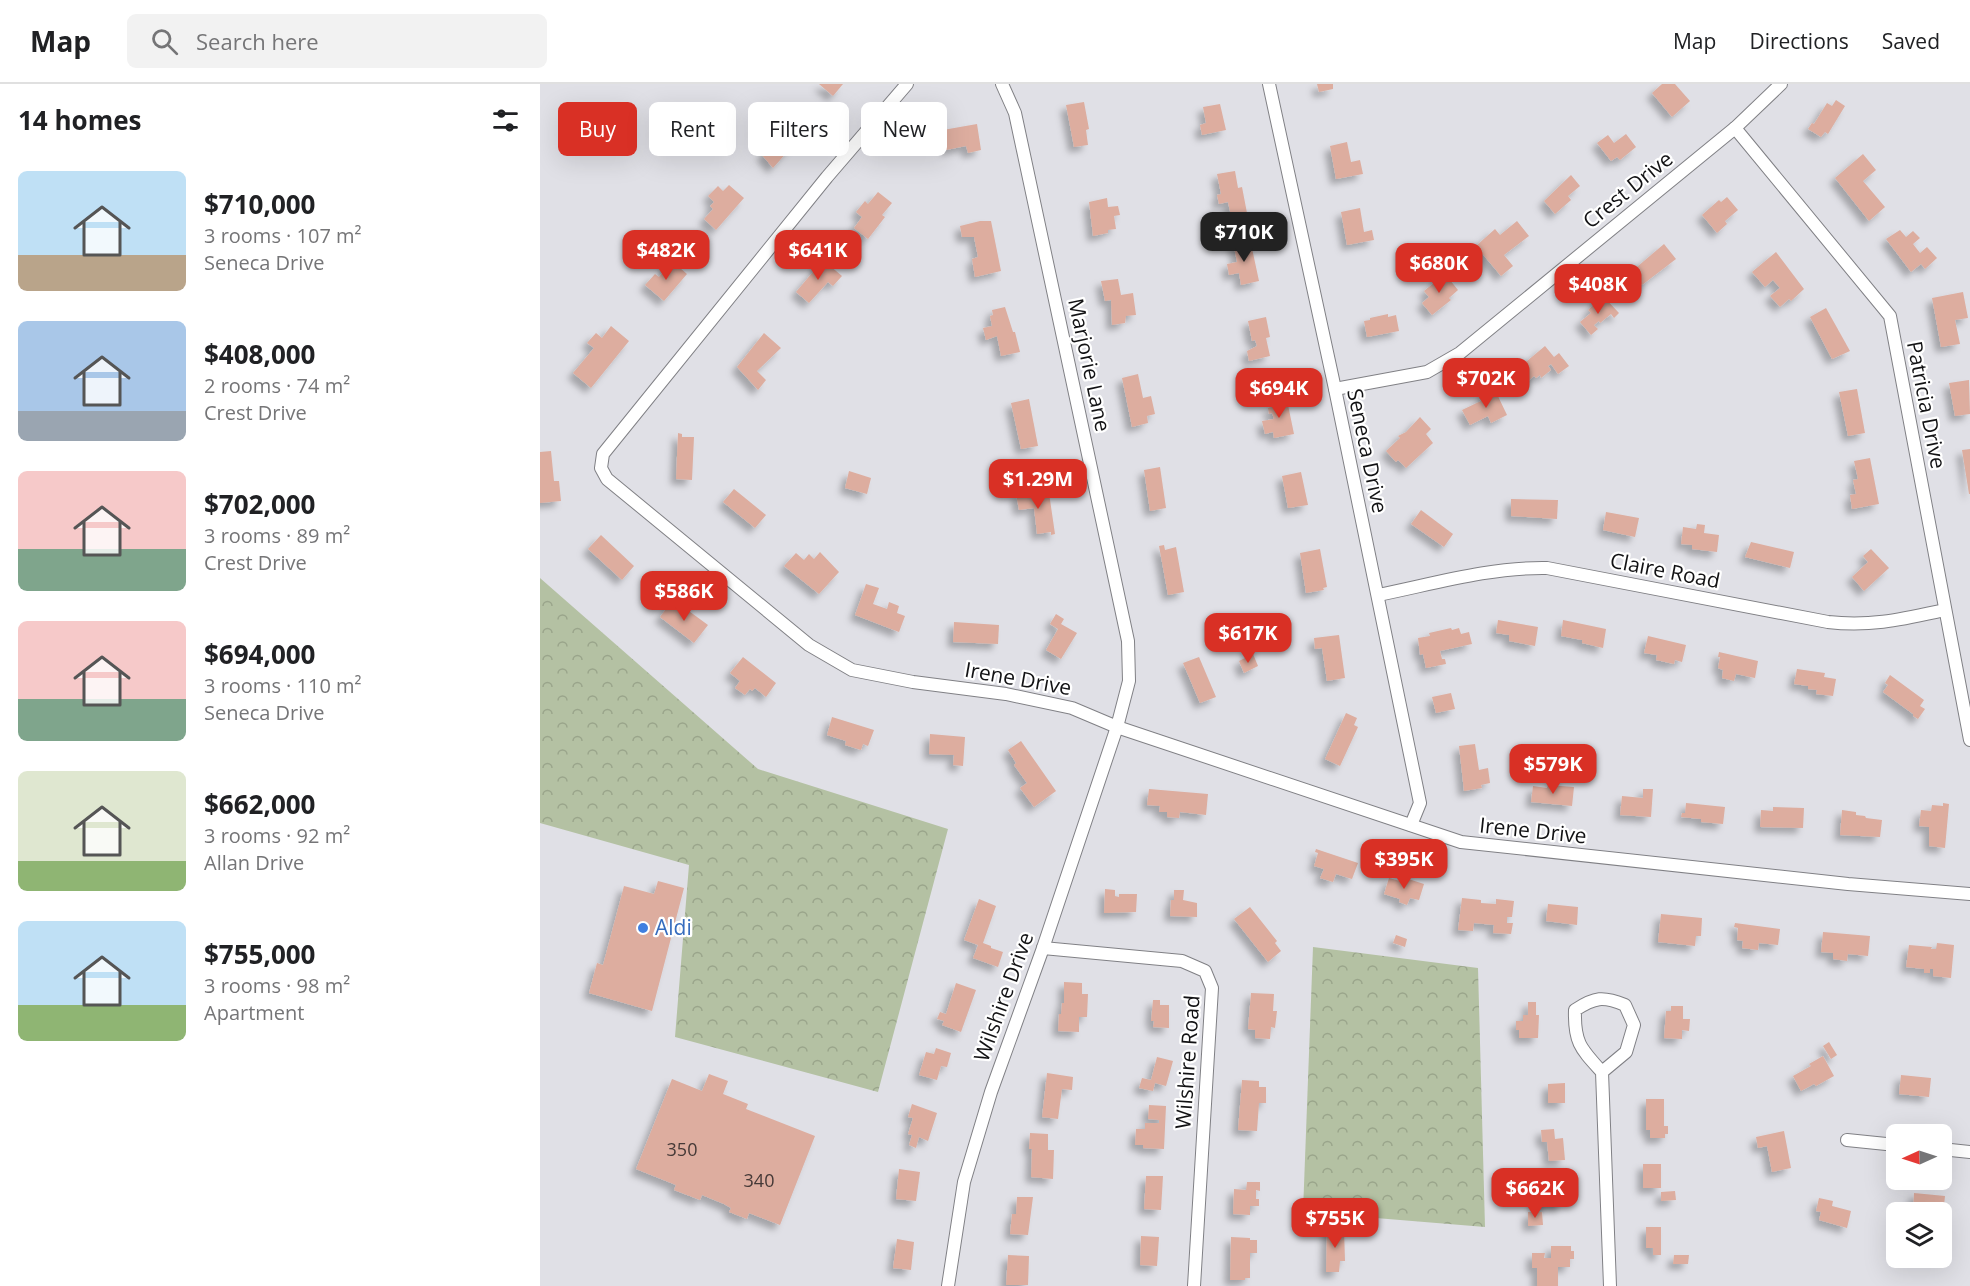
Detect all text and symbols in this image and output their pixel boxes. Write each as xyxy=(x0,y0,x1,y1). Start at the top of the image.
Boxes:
search box xyxy=(127,14,547,68)
text: Map xyxy=(30,22,91,60)
icon: search xyxy=(148,25,181,58)
text: Search here xyxy=(196,26,319,56)
text: Map xyxy=(1673,27,1716,55)
text: Directions xyxy=(1749,27,1849,55)
text: Saved xyxy=(1882,27,1940,55)
text: 14 homes xyxy=(18,102,142,138)
chip: Buy xyxy=(558,102,637,156)
chip: Rent xyxy=(649,102,736,156)
chip: Filters xyxy=(748,102,849,156)
chip: New xyxy=(861,102,947,156)
icon: filters xyxy=(489,104,522,137)
street label: Crest Drive xyxy=(1577,144,1678,234)
text: $710,000 xyxy=(204,186,315,222)
icon: home xyxy=(66,195,138,267)
pin: $710K xyxy=(1202,212,1286,263)
text: $710K xyxy=(1214,218,1274,245)
text: 3 rooms · 107 m² xyxy=(204,222,362,249)
pin: $482K xyxy=(624,230,708,281)
pin: $641K xyxy=(776,230,860,281)
text: $482K xyxy=(636,236,696,263)
text: $641K xyxy=(788,236,848,263)
pin: $680K xyxy=(1397,243,1481,294)
text: Seneca Drive xyxy=(204,249,325,276)
text: $680K xyxy=(1409,249,1469,276)
pin: $408K xyxy=(1556,264,1640,315)
text: $408K xyxy=(1568,270,1628,297)
street label: Marjorie Lane xyxy=(1062,296,1118,434)
text: $408,000 xyxy=(204,336,315,372)
street label: Patricia Drive xyxy=(1901,339,1953,471)
icon: home xyxy=(66,345,138,417)
pin: $702K xyxy=(1444,358,1528,409)
text: $702K xyxy=(1456,364,1516,391)
pin: $694K xyxy=(1237,368,1321,419)
text: 2 rooms · 74 m² xyxy=(204,372,350,399)
text: $694K xyxy=(1249,374,1309,401)
street label: Seneca Drive xyxy=(1341,386,1395,516)
text: Crest Drive xyxy=(204,399,307,426)
pin: $1.29M xyxy=(989,459,1087,510)
text: $1.29M xyxy=(1003,465,1073,492)
text: $702,000 xyxy=(204,486,315,522)
icon: home xyxy=(66,495,138,567)
text: 3 rooms · 89 m² xyxy=(204,522,350,549)
street label: Claire Road xyxy=(1608,546,1723,594)
text: Crest Drive xyxy=(204,549,307,576)
pin: $586K xyxy=(642,571,726,622)
text: $586K xyxy=(654,577,714,604)
pin: $617K xyxy=(1206,613,1290,664)
text: $617K xyxy=(1218,619,1278,646)
text: $694,000 xyxy=(204,636,315,672)
icon: home xyxy=(66,645,138,717)
street label: Irene Drive xyxy=(963,655,1074,701)
text: 3 rooms · 110 m² xyxy=(204,672,362,699)
text: Seneca Drive xyxy=(204,699,325,726)
pin: $579K xyxy=(1511,744,1595,795)
text: $579K xyxy=(1523,750,1583,777)
text: $662,000 xyxy=(204,786,315,822)
icon: home xyxy=(66,795,138,867)
street label: Irene Drive xyxy=(1478,810,1588,850)
text: 3 rooms · 92 m² xyxy=(204,822,350,849)
pin: $395K xyxy=(1362,839,1446,890)
text: $395K xyxy=(1374,845,1434,872)
text: Allan Drive xyxy=(204,849,304,876)
place label: Aldi xyxy=(655,913,692,941)
marker: Aldi xyxy=(636,921,650,935)
street label: Wilshire Drive xyxy=(967,928,1039,1065)
text: $755,000 xyxy=(204,936,315,972)
icon: home xyxy=(66,945,138,1017)
text: 3 rooms · 98 m² xyxy=(204,972,350,999)
street label: Wilshire Road xyxy=(1168,994,1206,1130)
text: Apartment xyxy=(204,999,304,1026)
north arrow xyxy=(1886,1124,1952,1190)
map controls xyxy=(1886,1124,1952,1268)
house number: 350 xyxy=(667,1137,697,1161)
house number: 340 xyxy=(744,1168,774,1192)
pin: $662K xyxy=(1493,1168,1577,1219)
text: $662K xyxy=(1505,1174,1565,1201)
pin: $755K xyxy=(1293,1198,1377,1249)
button: layers xyxy=(1886,1202,1952,1268)
text: $755K xyxy=(1305,1204,1365,1231)

